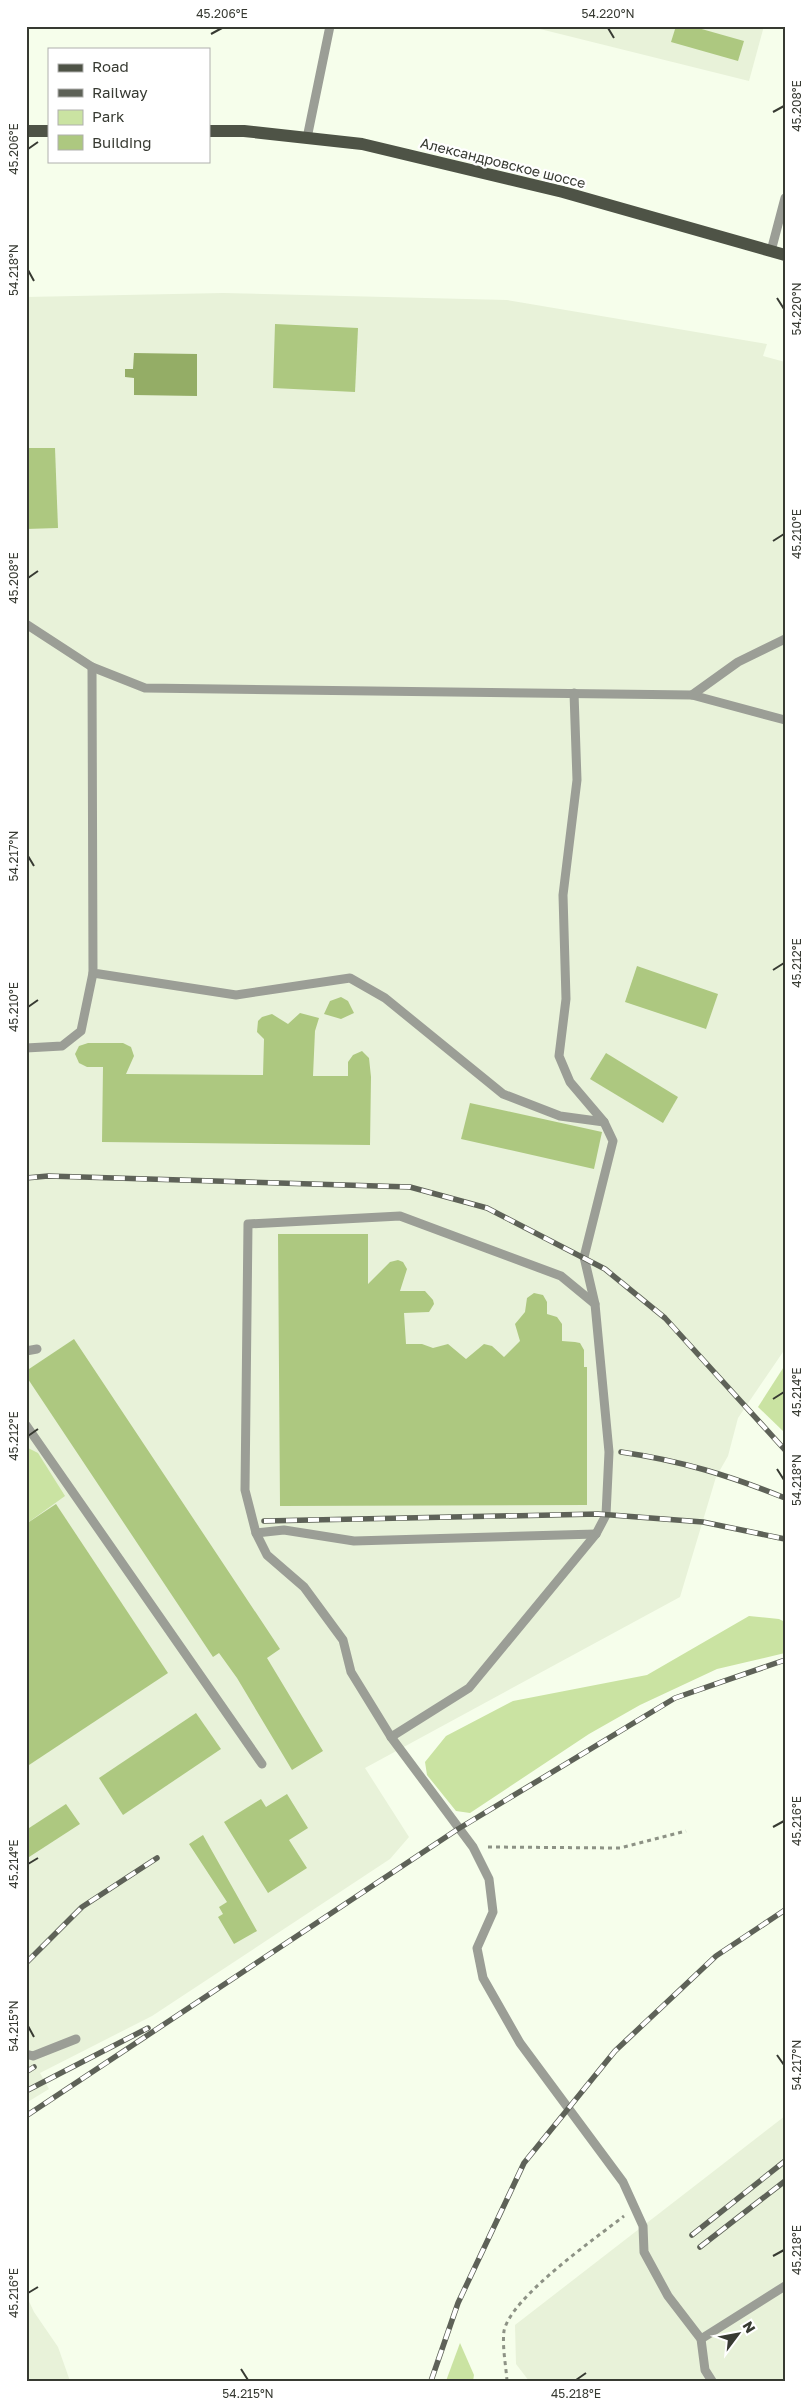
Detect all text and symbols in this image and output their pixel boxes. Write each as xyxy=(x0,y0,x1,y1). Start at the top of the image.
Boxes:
text: 45.206°E xyxy=(196,6,248,21)
text: 54.220°N xyxy=(581,6,635,21)
legend xyxy=(48,48,210,162)
text: Road xyxy=(92,57,129,75)
text: 45.208°E xyxy=(789,80,804,132)
text: Railway xyxy=(92,83,148,101)
text: Park xyxy=(92,107,125,125)
text: 45.206°E xyxy=(6,123,21,175)
text: Building xyxy=(92,133,152,151)
street label: Александровское шоссе xyxy=(419,134,588,191)
text: 54.218°N xyxy=(6,244,21,296)
text: 54.220°N xyxy=(789,282,804,336)
text: 45.210°E xyxy=(789,509,804,559)
text: 45.208°E xyxy=(6,552,21,604)
text: 54.217°N xyxy=(6,831,21,881)
text: 45.212°E xyxy=(789,938,804,988)
text: 45.210°E xyxy=(6,982,21,1032)
text: 45.214°E xyxy=(789,1367,804,1417)
text: 45.212°E xyxy=(6,1411,21,1461)
text: 54.218°N xyxy=(789,1454,804,1506)
text: 45.216°E xyxy=(789,1796,804,1846)
text: 45.214°E xyxy=(6,1839,21,1889)
text: 54.215°N xyxy=(6,2000,21,2052)
text: 54.217°N xyxy=(789,2040,804,2090)
text: 45.218°E xyxy=(789,2225,804,2275)
text: 45.216°E xyxy=(6,2268,21,2318)
north arrow xyxy=(714,2310,764,2360)
text: N xyxy=(739,2318,759,2336)
text: 54.215°N xyxy=(222,2386,274,2401)
text: 45.218°E xyxy=(551,2386,601,2401)

